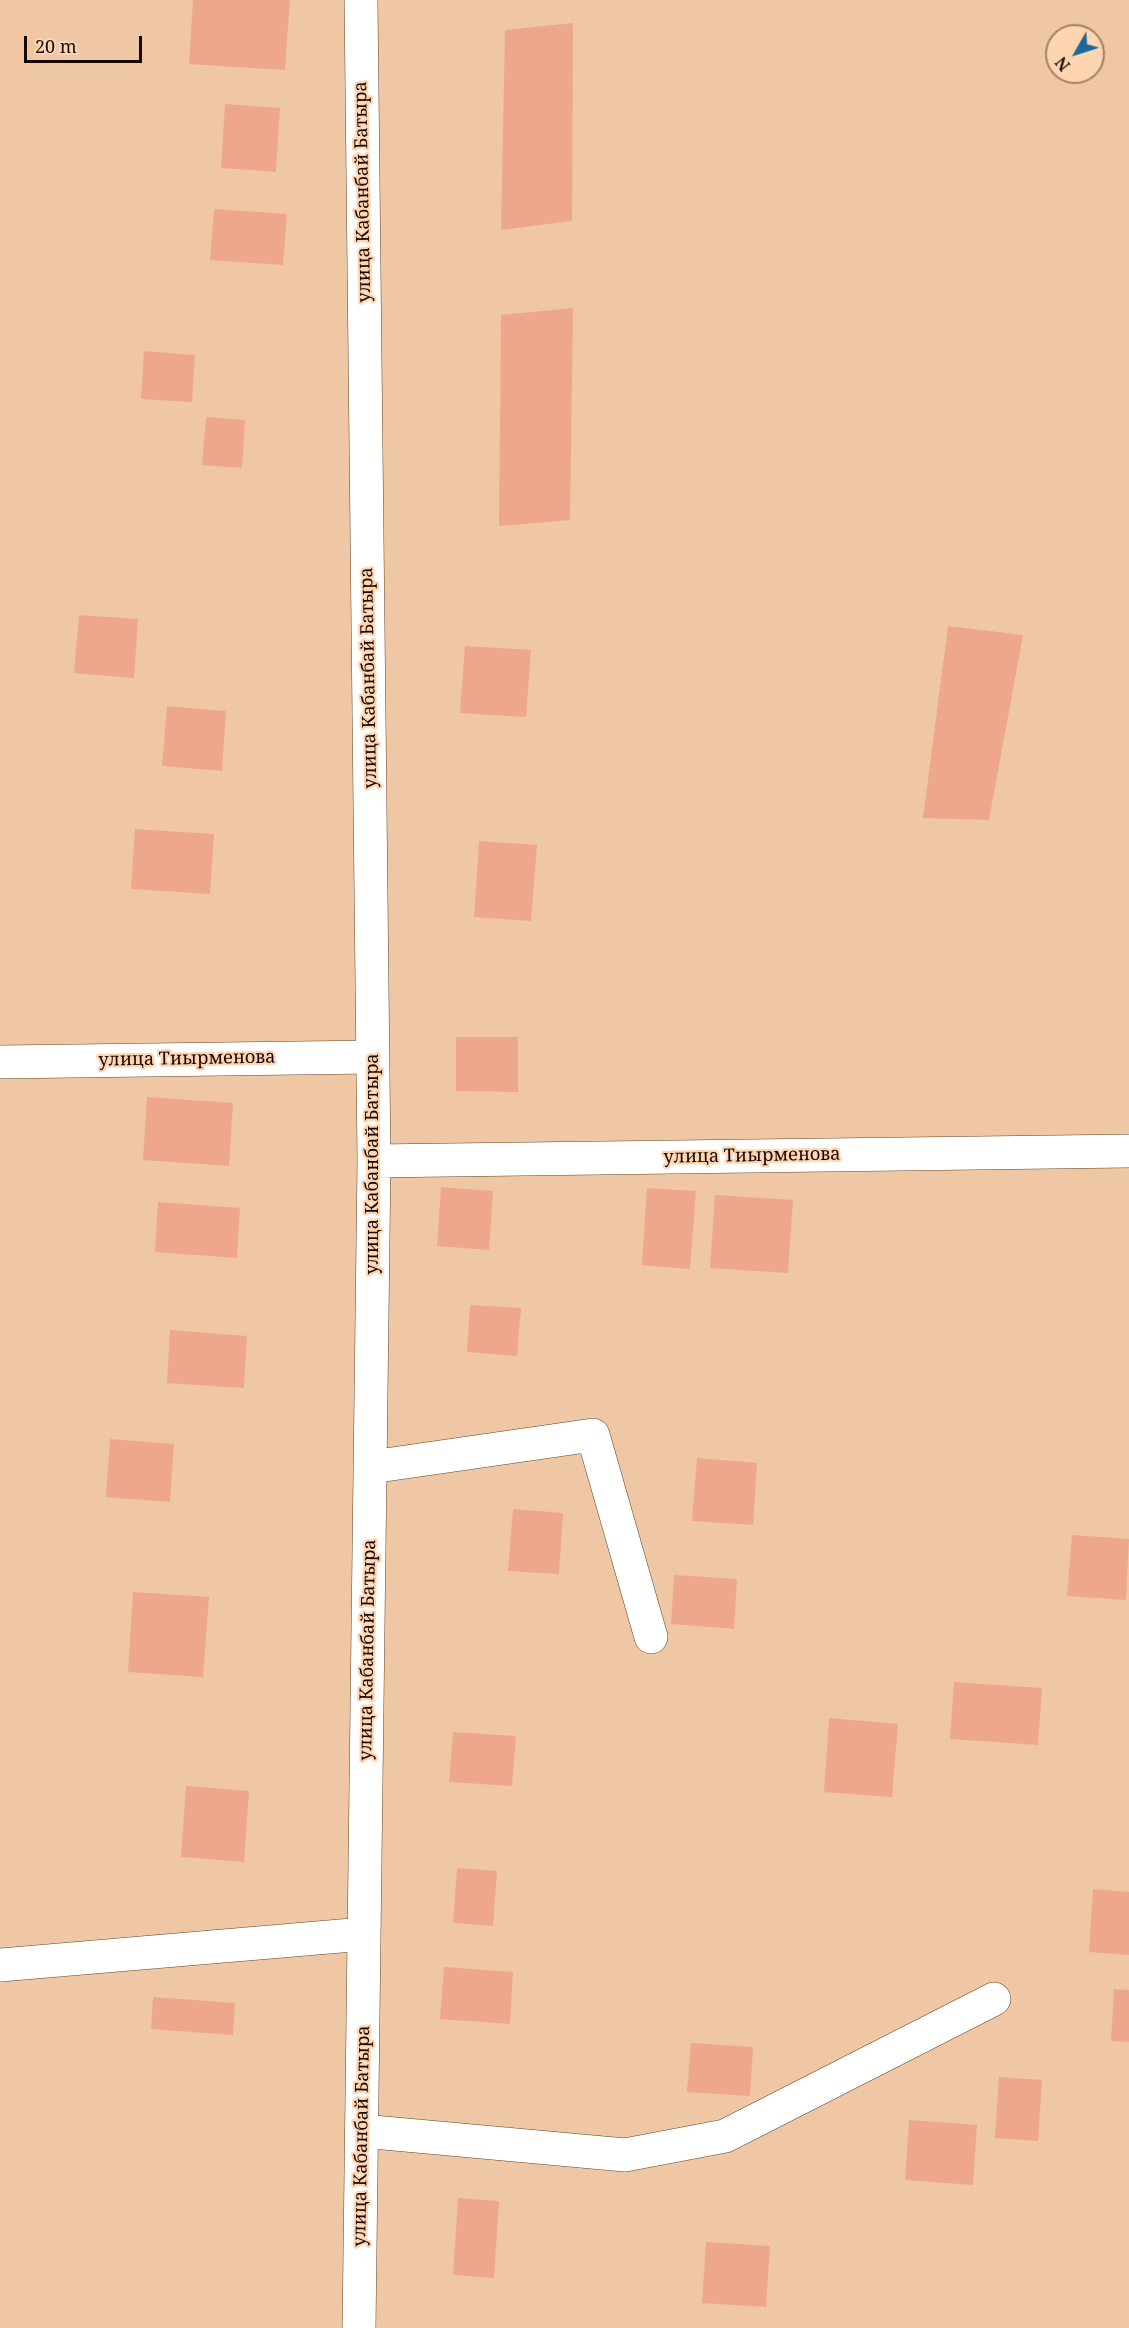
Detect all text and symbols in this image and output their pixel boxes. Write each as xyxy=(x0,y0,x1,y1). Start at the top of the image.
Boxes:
scale bar xyxy=(27,24,146,62)
north arrow xyxy=(1045,24,1105,84)
text: 20 m xyxy=(35,34,77,58)
text: N xyxy=(1050,52,1075,76)
street label: улица Кабанбай Батыра xyxy=(350,81,376,303)
street label: улица Кабанбай Батыра xyxy=(356,567,382,789)
street label: улица Тиырменова xyxy=(98,1047,276,1071)
street label: улица Кабанбай Батыра xyxy=(362,1053,384,1275)
street label: улица Тиырменова xyxy=(663,1144,841,1168)
street label: улица Кабанбай Батыра xyxy=(355,1539,381,1761)
street label: улица Кабанбай Батыра xyxy=(349,2025,375,2247)

